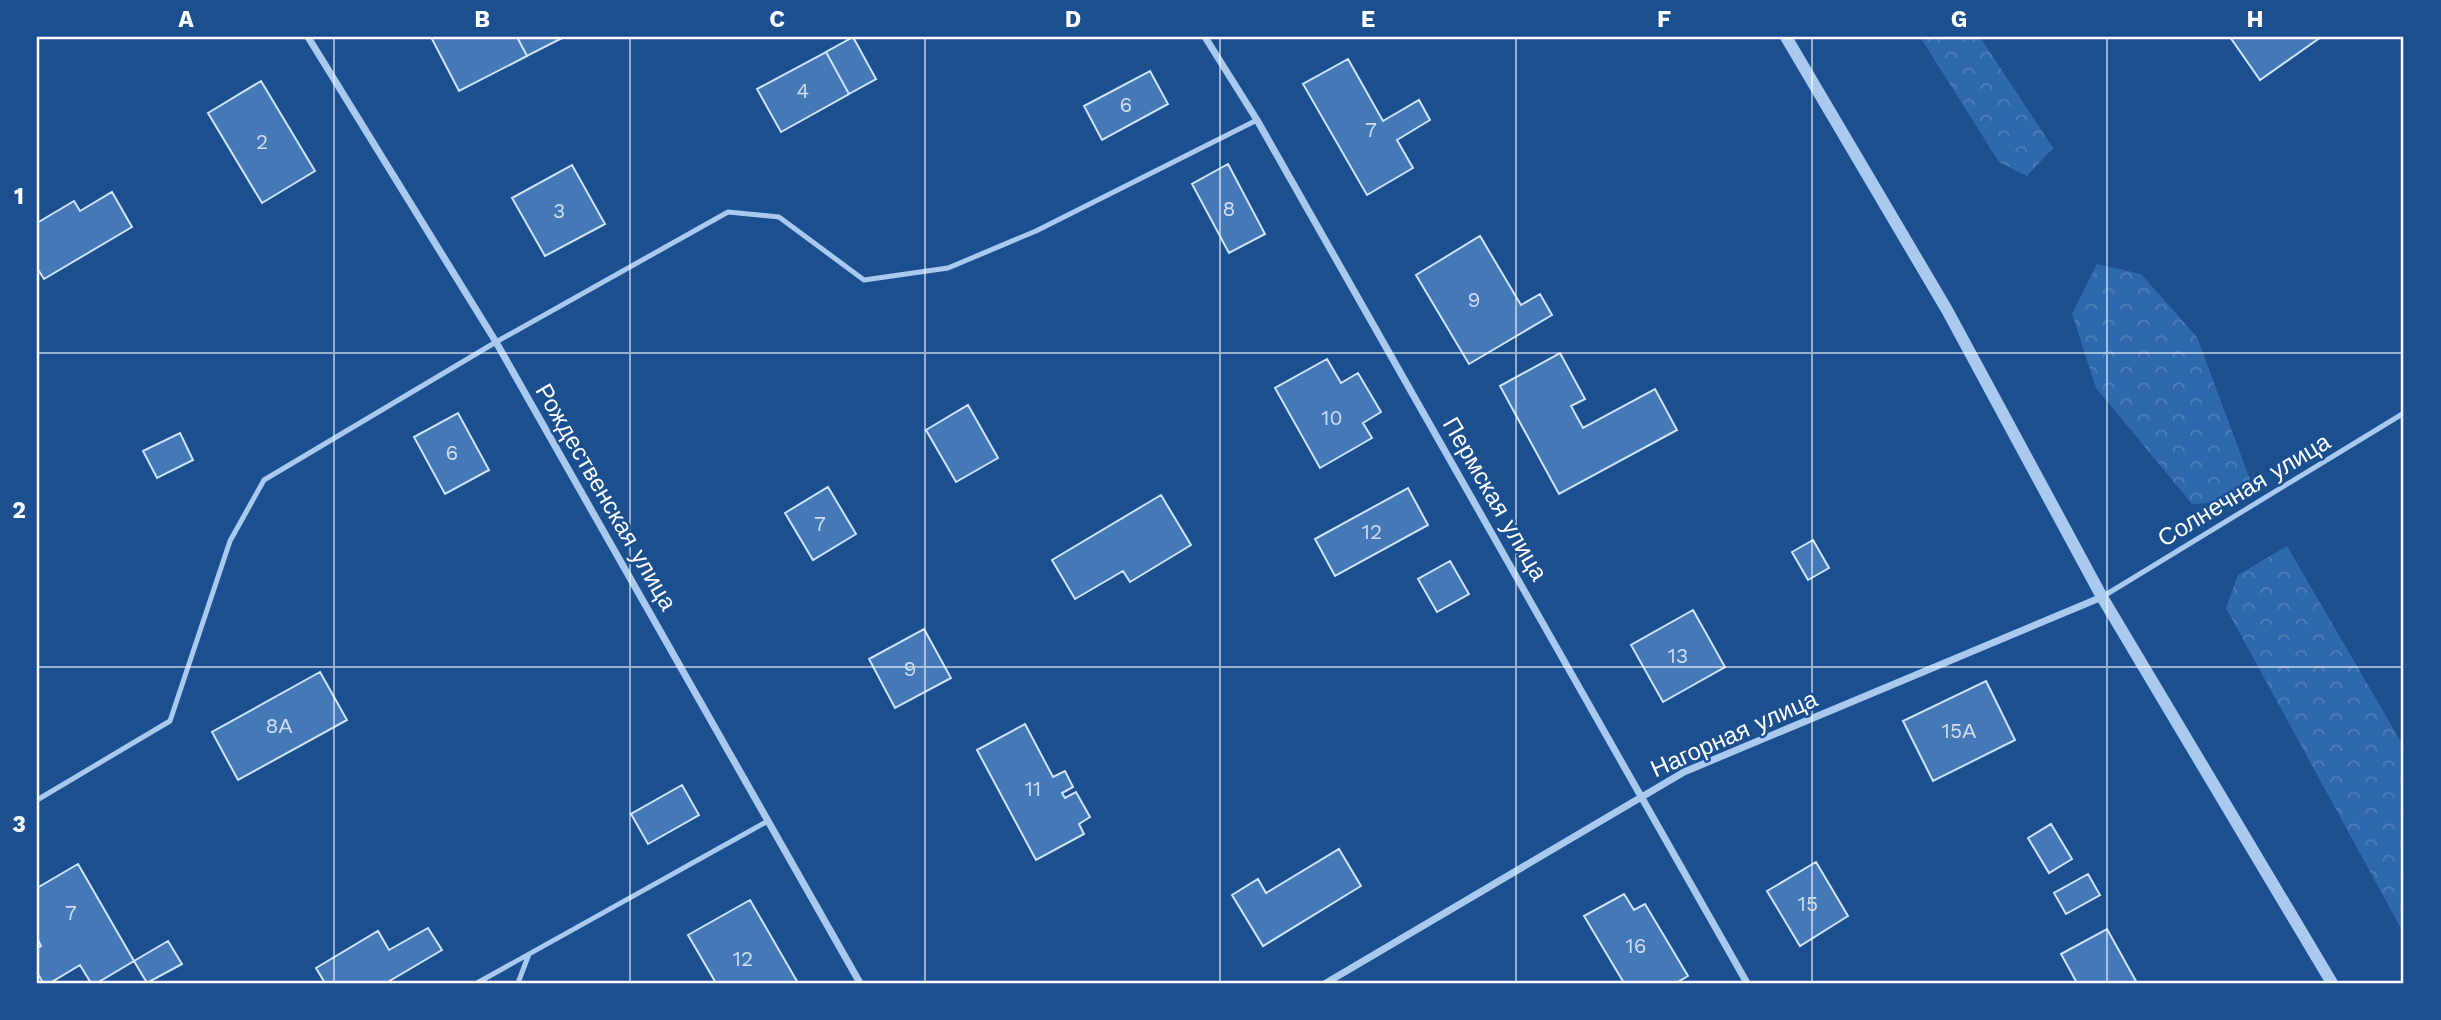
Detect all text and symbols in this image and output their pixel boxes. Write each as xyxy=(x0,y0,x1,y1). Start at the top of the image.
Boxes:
text: A xyxy=(178,6,194,33)
text: B xyxy=(474,6,490,33)
text: C xyxy=(769,6,785,33)
text: D xyxy=(1065,6,1081,33)
text: E xyxy=(1361,6,1375,33)
text: F xyxy=(1657,6,1671,33)
text: G xyxy=(1951,6,1967,33)
text: H xyxy=(2246,6,2264,33)
house number: 4 xyxy=(797,78,809,103)
house number: 6 xyxy=(1120,92,1132,117)
house number: 7 xyxy=(1365,117,1377,142)
house number: 2 xyxy=(256,129,268,154)
text: 1 xyxy=(14,183,24,210)
house number: 8 xyxy=(1223,196,1235,221)
house number: 3 xyxy=(553,198,565,223)
house number: 9 xyxy=(1468,287,1480,312)
street label: Рождественская улица xyxy=(530,379,683,616)
house number: 10 xyxy=(1321,405,1343,430)
street label: Пермская улица xyxy=(1437,412,1553,586)
street label: Солнечная улица xyxy=(2153,427,2336,553)
house number: 6 xyxy=(446,440,458,465)
text: 2 xyxy=(12,497,26,524)
house number: 7 xyxy=(814,511,826,536)
house number: 12 xyxy=(1362,519,1382,544)
house number: 13 xyxy=(1668,643,1688,668)
house number: 9 xyxy=(904,656,916,681)
street label: Нагорная улица xyxy=(1646,684,1822,783)
house number: 8А xyxy=(266,713,292,738)
house number: 15А xyxy=(1942,718,1976,743)
house number: 11 xyxy=(1025,776,1041,801)
text: 3 xyxy=(12,811,26,838)
house number: 15 xyxy=(1798,891,1818,916)
house number: 7 xyxy=(65,900,77,925)
house number: 16 xyxy=(1626,933,1646,958)
house number: 12 xyxy=(733,946,753,971)

